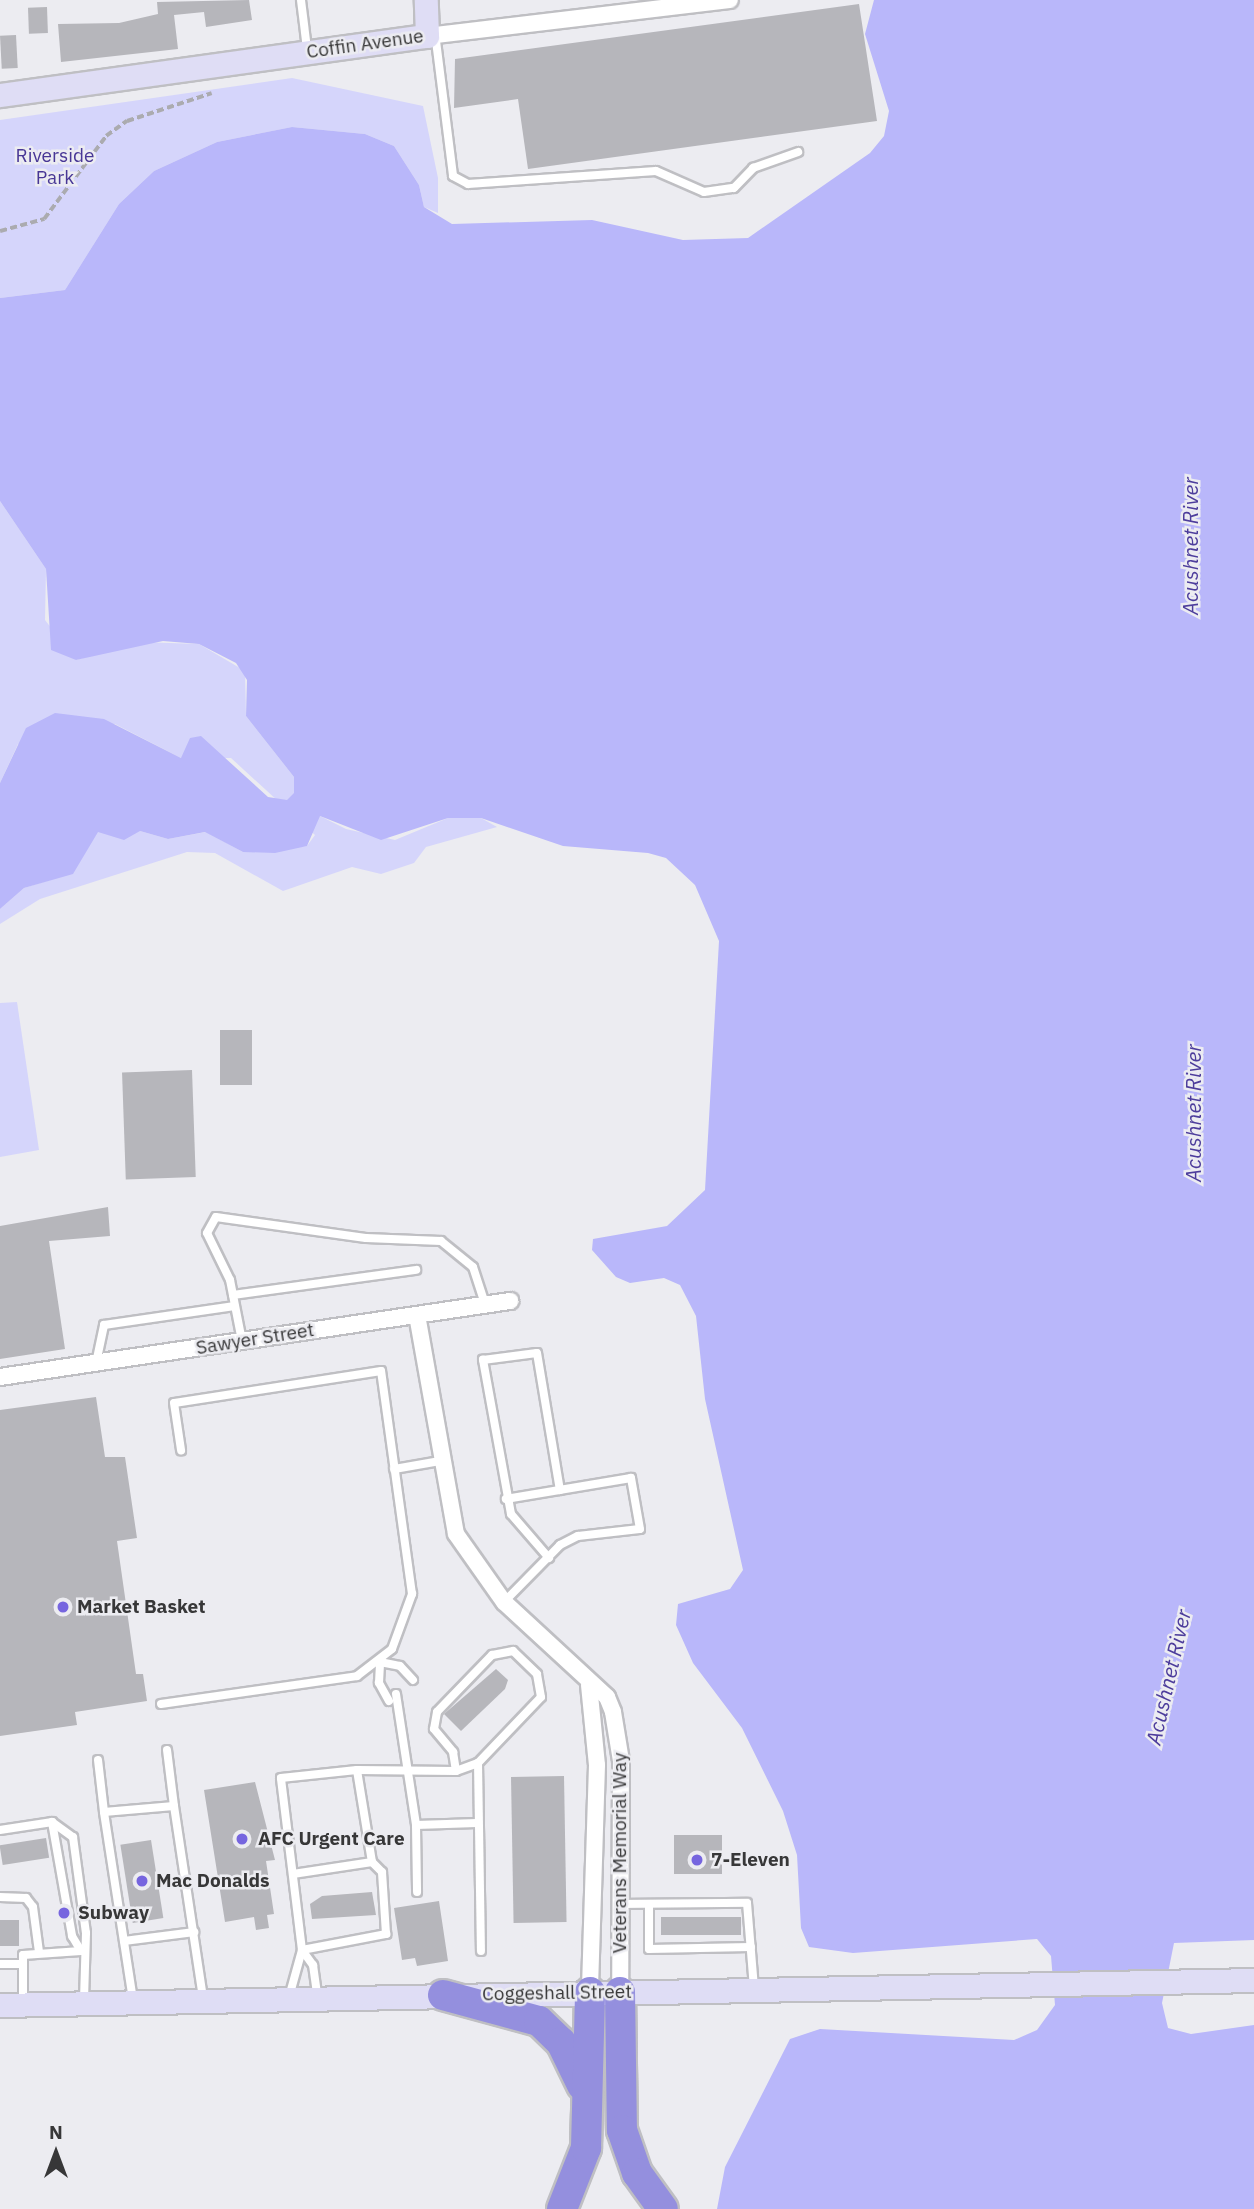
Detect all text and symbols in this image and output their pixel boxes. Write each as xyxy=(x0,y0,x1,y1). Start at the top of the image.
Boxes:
street label: Coffin Avenue xyxy=(305,25,425,63)
park label: Riverside Park xyxy=(16,145,94,189)
water label: Acushnet River xyxy=(1177,477,1203,615)
water label: Acushnet River xyxy=(1180,1044,1206,1182)
street label: Sawyer Street xyxy=(194,1318,316,1360)
place label: Market Basket xyxy=(77,1596,205,1618)
marker: Market Basket xyxy=(55,1599,71,1615)
water label: Acushnet River xyxy=(1140,1607,1196,1747)
street label: Veterans Memorial Way xyxy=(609,1753,631,1953)
place label: AFC Urgent Care xyxy=(258,1828,405,1850)
marker: AFC Urgent Care xyxy=(232,1829,252,1849)
place label: 7-Eleven xyxy=(711,1849,790,1871)
marker: 7-Eleven xyxy=(689,1852,705,1868)
place label: Mac Donalds xyxy=(156,1870,270,1892)
marker: Mac Donalds xyxy=(134,1873,150,1889)
place label: Subway xyxy=(78,1902,149,1924)
marker: Subway xyxy=(56,1905,72,1921)
street label: Coggeshall Street xyxy=(482,1980,632,2006)
north arrow xyxy=(21,2118,91,2188)
text: N xyxy=(49,2120,63,2144)

